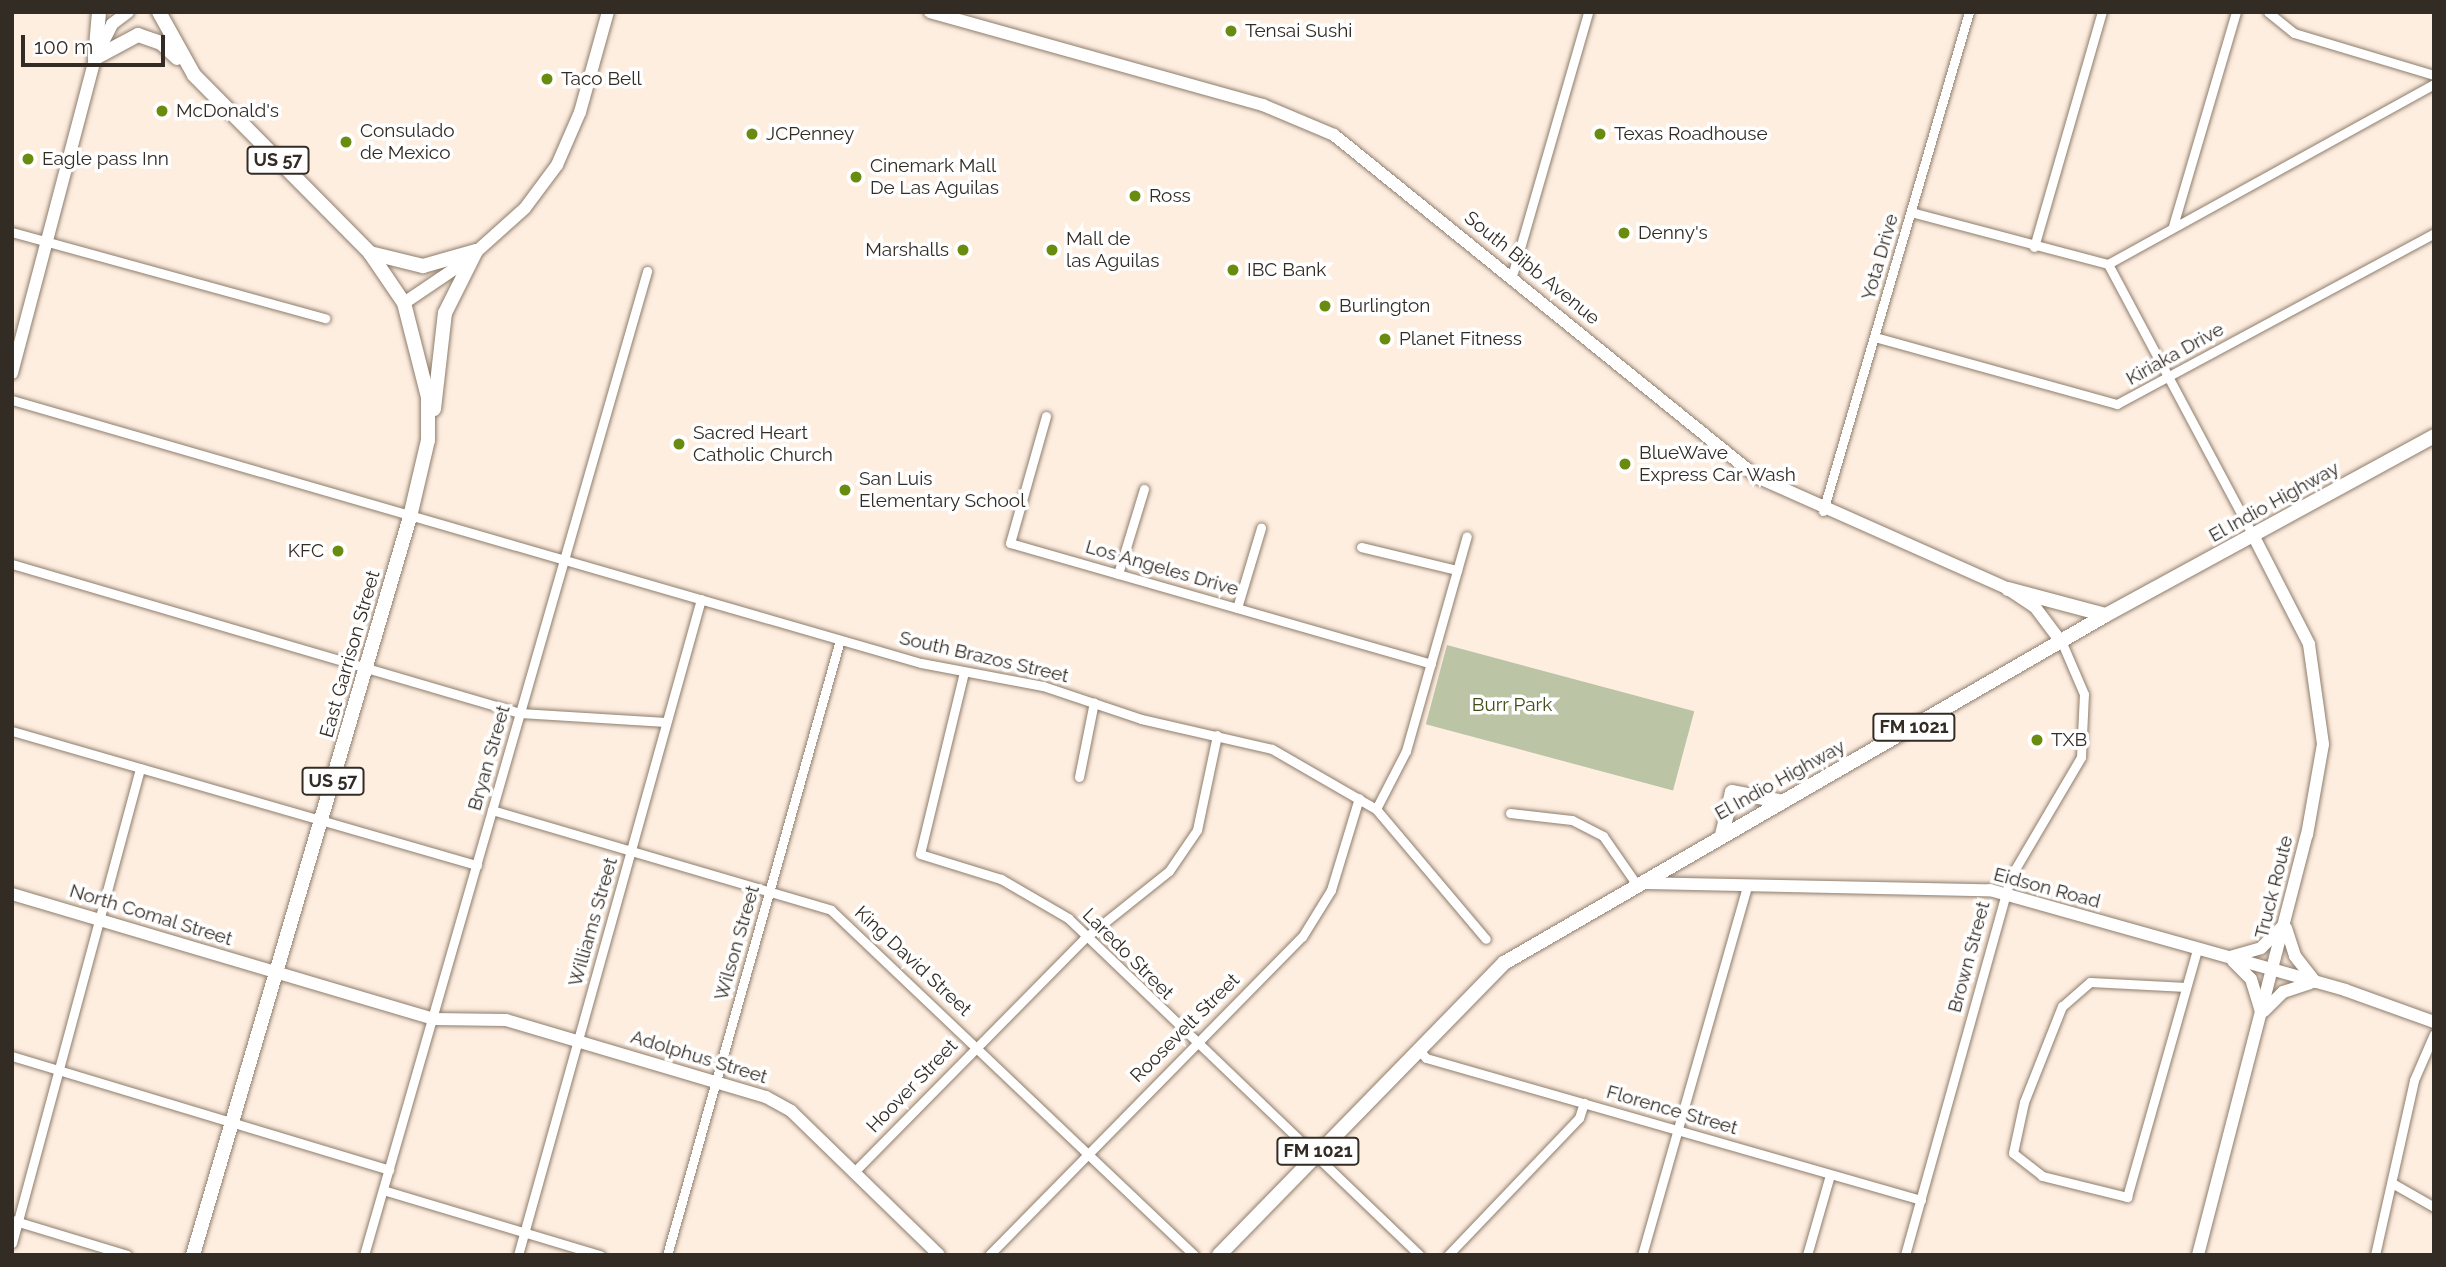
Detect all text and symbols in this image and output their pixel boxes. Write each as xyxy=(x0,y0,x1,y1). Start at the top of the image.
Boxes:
place label: Tensai Sushi xyxy=(1245,20,1352,42)
scale bar xyxy=(24,21,168,65)
marker: Tensai Sushi xyxy=(1223,23,1239,39)
text: 100 m xyxy=(34,34,93,59)
place label: Taco Bell xyxy=(561,68,642,90)
marker: Taco Bell xyxy=(539,71,555,87)
place label: McDonald's xyxy=(176,100,279,122)
marker: McDonald's xyxy=(154,103,170,119)
place label: Consulado de Mexico xyxy=(360,120,455,164)
place label: JCPenney xyxy=(766,123,854,145)
place label: Texas Roadhouse xyxy=(1614,123,1768,145)
marker: JCPenney xyxy=(744,126,760,142)
marker: Texas Roadhouse xyxy=(1592,126,1608,142)
marker: Consulado de Mexico xyxy=(338,134,354,150)
road number: US 57 xyxy=(246,146,310,174)
place label: Eagle pass Inn xyxy=(42,148,169,170)
marker: Eagle pass Inn xyxy=(20,151,36,167)
place label: Cinemark Mall De Las Aguilas xyxy=(870,155,999,199)
marker: Cinemark Mall De Las Aguilas xyxy=(848,169,864,185)
place label: Ross xyxy=(1149,185,1191,207)
marker: Ross xyxy=(1127,188,1143,204)
street label: South Bibb Avenue xyxy=(1459,206,1605,330)
street label: Yota Drive xyxy=(1857,211,1903,303)
place label: Denny's xyxy=(1638,222,1708,244)
marker: Denny's xyxy=(1616,225,1632,241)
place label: Mall de las Aguilas xyxy=(1066,228,1160,272)
place label: Marshalls xyxy=(865,239,949,261)
marker: Marshalls xyxy=(955,242,971,258)
marker: Mall de las Aguilas xyxy=(1044,242,1060,258)
place label: IBC Bank xyxy=(1247,259,1326,281)
marker: IBC Bank xyxy=(1225,262,1241,278)
place label: Burlington xyxy=(1339,295,1430,317)
marker: Burlington xyxy=(1317,298,1333,314)
street label: Kiriaka Drive xyxy=(2122,318,2228,390)
place label: Planet Fitness xyxy=(1399,328,1522,350)
marker: Planet Fitness xyxy=(1377,331,1393,347)
place label: Sacred Heart Catholic Church xyxy=(693,422,833,466)
marker: Sacred Heart Catholic Church xyxy=(671,436,687,452)
place label: BlueWave Express Car Wash xyxy=(1639,442,1797,486)
marker: BlueWave Express Car Wash xyxy=(1617,456,1633,472)
street label: El Indio Highway xyxy=(2205,457,2343,547)
place label: San Luis Elementary School xyxy=(859,468,1026,512)
marker: San Luis Elementary School xyxy=(837,482,853,498)
street label: Los Angeles Drive xyxy=(1083,535,1241,601)
place label: KFC xyxy=(288,540,324,562)
marker: KFC xyxy=(330,543,346,559)
street label: East Garrison Street xyxy=(315,568,385,740)
street label: South Brazos Street xyxy=(897,626,1071,688)
park label: Burr Park xyxy=(1472,694,1552,716)
street label: Bryan Street xyxy=(463,703,515,813)
road number: FM 1021 xyxy=(1872,712,1956,742)
place label: TXB xyxy=(2051,729,2087,751)
marker: TXB xyxy=(2029,732,2045,748)
street label: El Indio Highway xyxy=(1711,735,1849,825)
road number: US 57 xyxy=(302,766,364,796)
street label: Truck Route xyxy=(2250,833,2298,941)
street label: Williams Street xyxy=(564,855,622,989)
street label: Eidson Road xyxy=(1991,863,2103,913)
street label: North Comal Street xyxy=(67,879,235,951)
street label: Wilson Street xyxy=(710,883,764,1003)
street label: Brown Street xyxy=(1943,899,1995,1015)
street label: King David Street xyxy=(850,901,976,1021)
street label: Laredo Street xyxy=(1078,904,1178,1004)
street label: Roosevelt Street xyxy=(1126,969,1244,1087)
street label: Adolphus Street xyxy=(628,1025,770,1089)
street label: Hoover Street xyxy=(862,1034,962,1138)
street label: Florence Street xyxy=(1604,1080,1740,1140)
road number: FM 1021 xyxy=(1276,1136,1360,1166)

